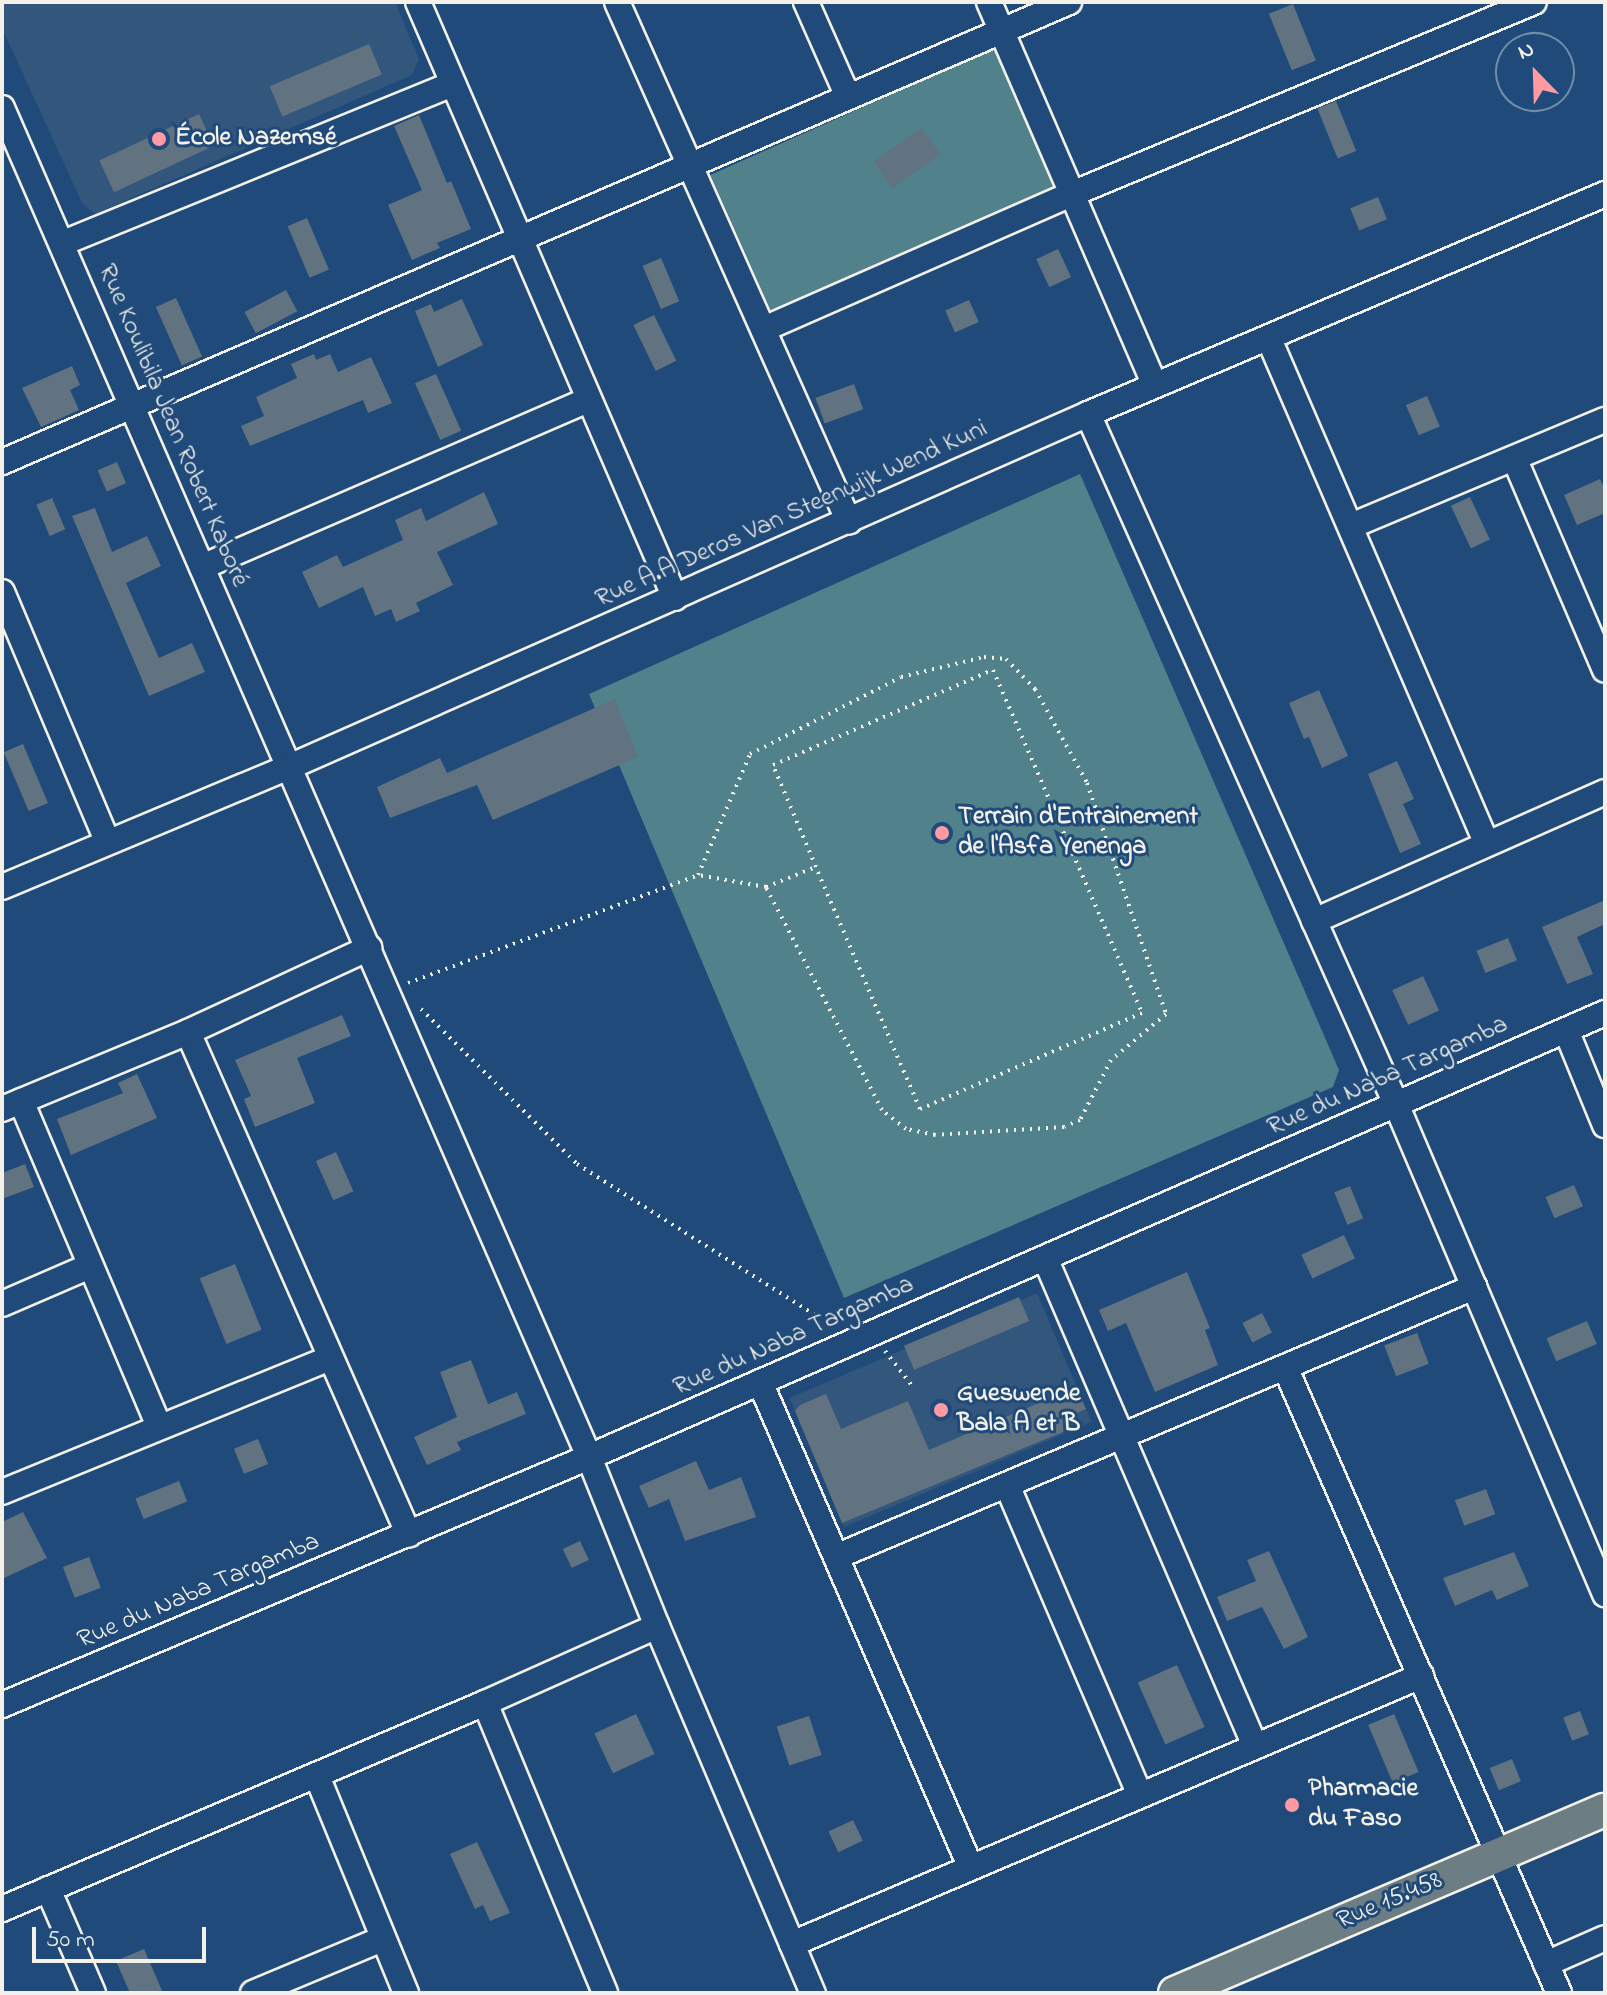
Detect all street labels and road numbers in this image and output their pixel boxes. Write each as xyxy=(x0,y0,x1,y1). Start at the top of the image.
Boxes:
street label: Rue Koulibila Jean Robert Kaboré xyxy=(90,260,254,592)
street label: Rue A.A Deros Van Steenwijk Wend Kuni xyxy=(591,414,993,616)
street label: Rue du Naba Targamba xyxy=(1263,1010,1513,1144)
street label: Rue du Naba Targamba xyxy=(669,1270,919,1404)
street label: Rue du Naba Targamba xyxy=(73,1527,325,1657)
street label: Rue 15.458 xyxy=(1333,1866,1447,1938)

